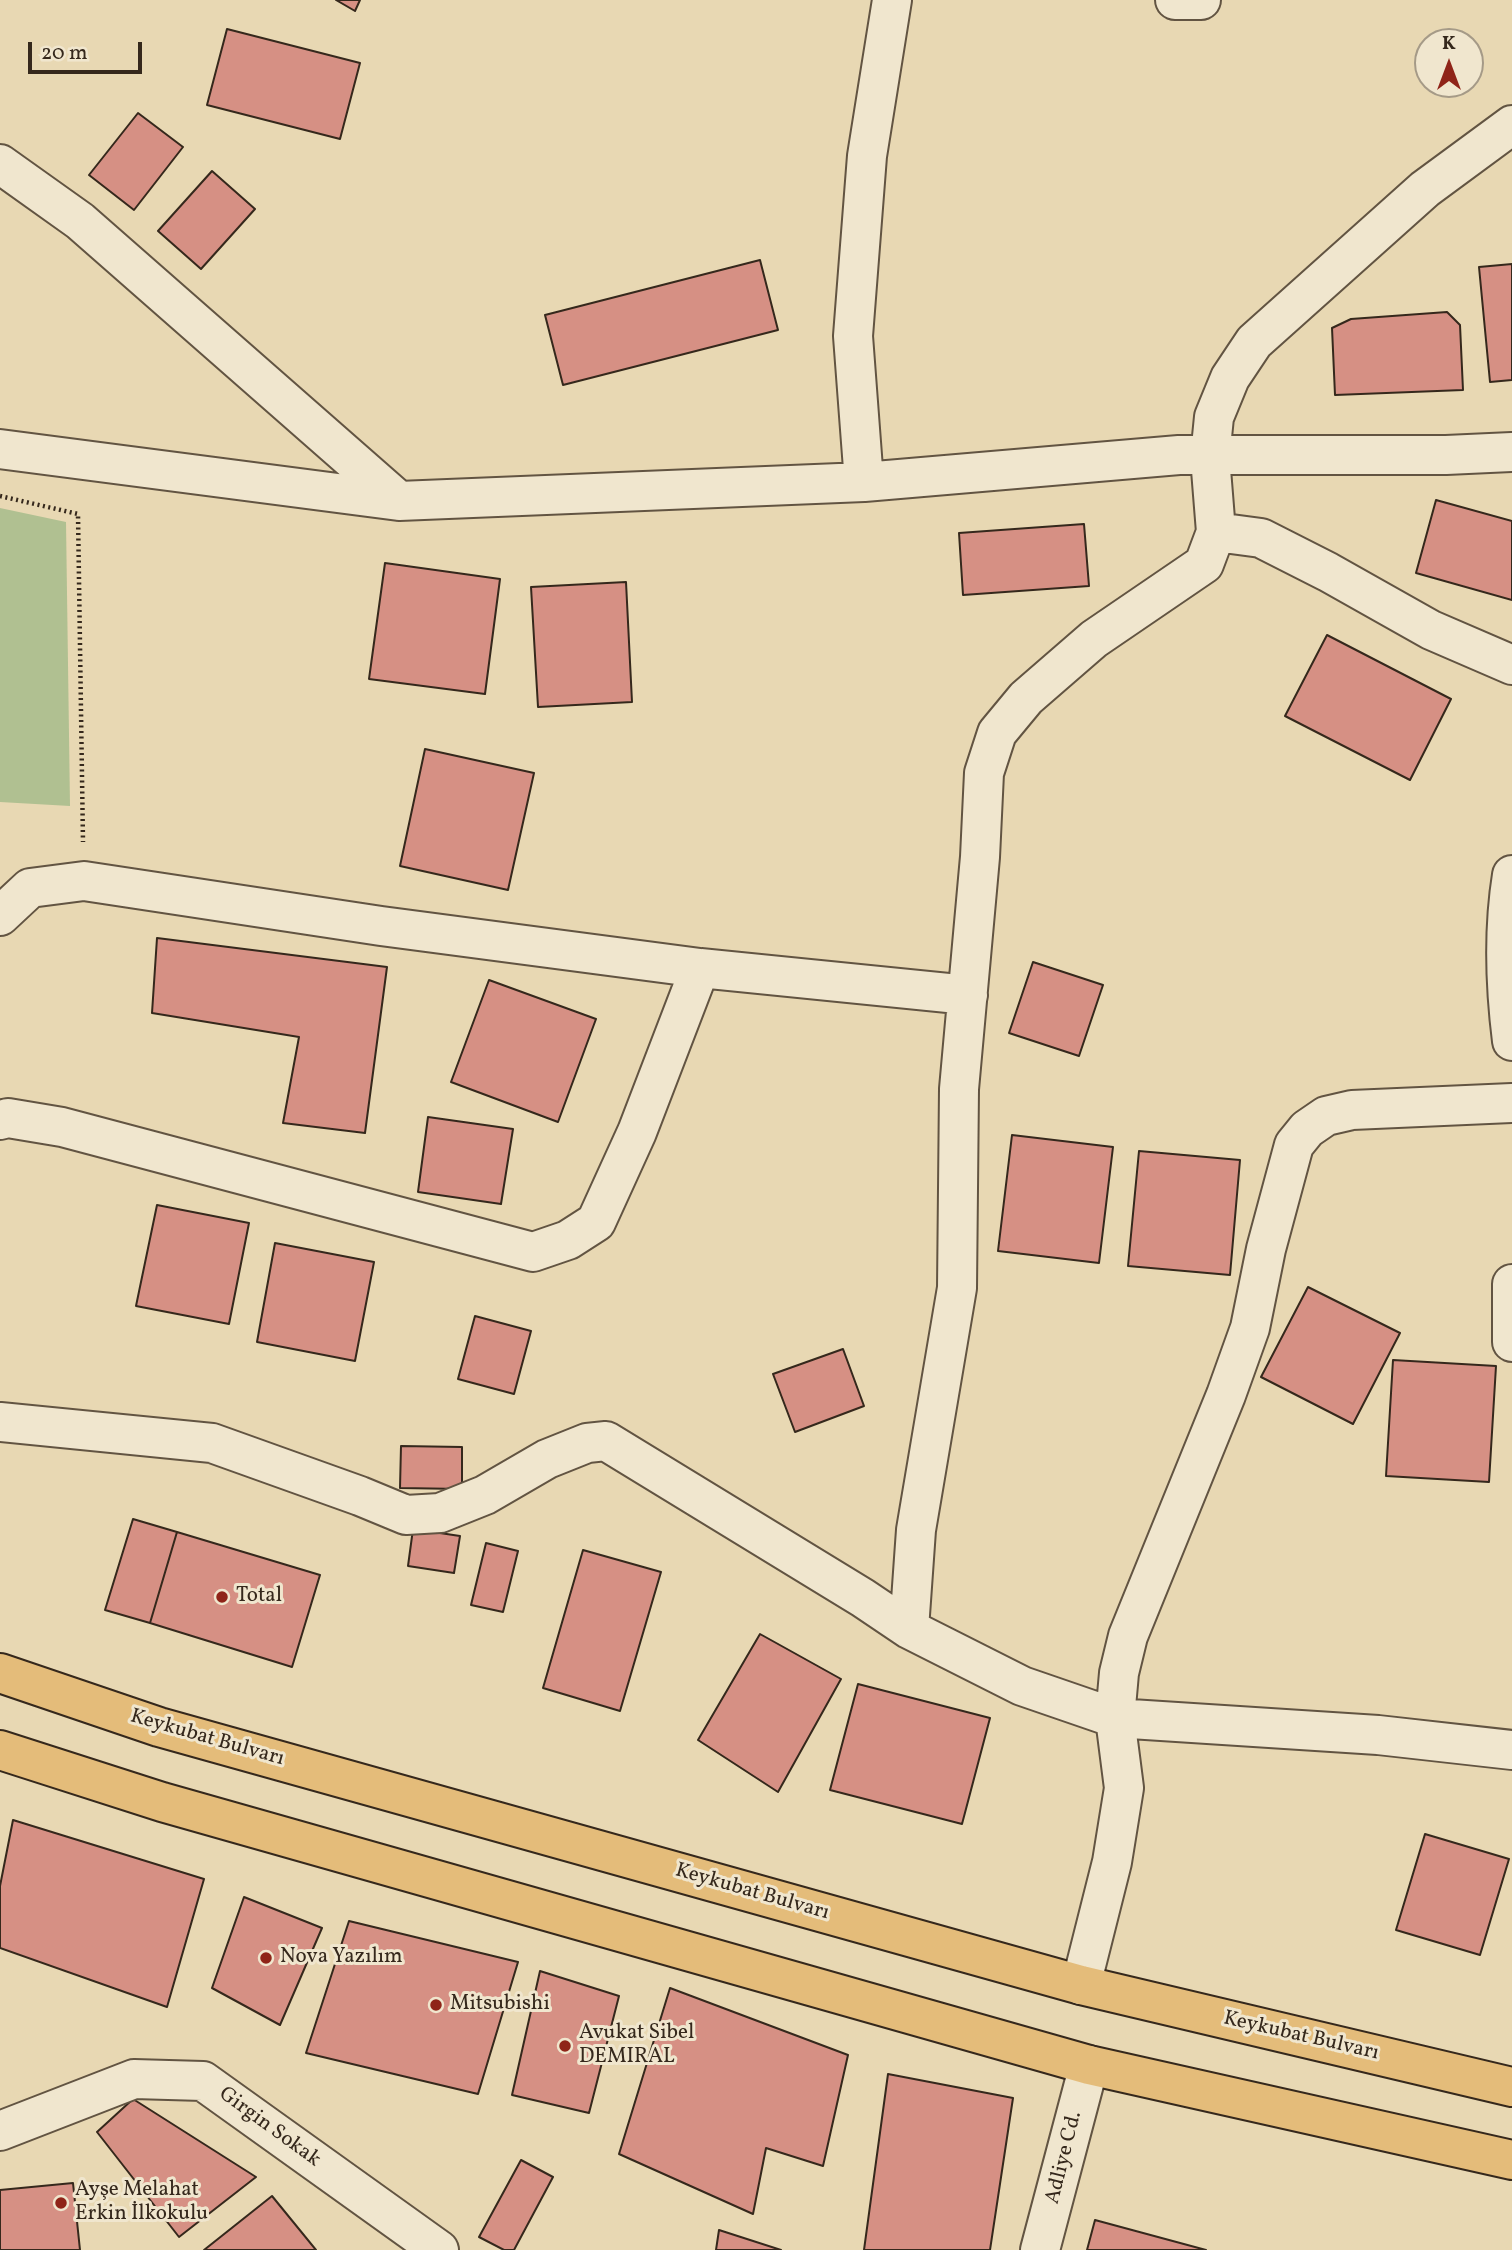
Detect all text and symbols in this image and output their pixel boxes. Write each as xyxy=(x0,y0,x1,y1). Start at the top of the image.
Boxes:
scale bar xyxy=(32,28,145,72)
north arrow xyxy=(1414,28,1484,98)
text: K xyxy=(1442,31,1456,57)
text: 20 m xyxy=(41,39,87,68)
place label: Total xyxy=(236,1584,282,1610)
marker: Total xyxy=(214,1589,230,1605)
street label: Keykubat Bulvarı xyxy=(127,1705,287,1773)
street label: Keykubat Bulvarı xyxy=(672,1859,832,1927)
place label: Nova Yazılım xyxy=(280,1945,403,1971)
marker: Nova Yazılım xyxy=(258,1950,274,1966)
place label: Mitsubishi xyxy=(450,1992,550,2018)
marker: Mitsubishi xyxy=(428,1997,444,2013)
street label: Keykubat Bulvarı xyxy=(1221,2007,1381,2067)
place label: Avukat Sibel DEMIRAL xyxy=(579,2021,694,2071)
marker: Avukat Sibel DEMIRAL xyxy=(557,2038,573,2054)
street label: Girgin Sokak xyxy=(213,2082,325,2174)
street label: Adliye Cd. xyxy=(1041,2109,1089,2207)
place label: Ayşe Melahat Erkin İlkokulu xyxy=(75,2178,208,2228)
marker: Ayşe Melahat Erkin İlkokulu xyxy=(53,2195,69,2211)

